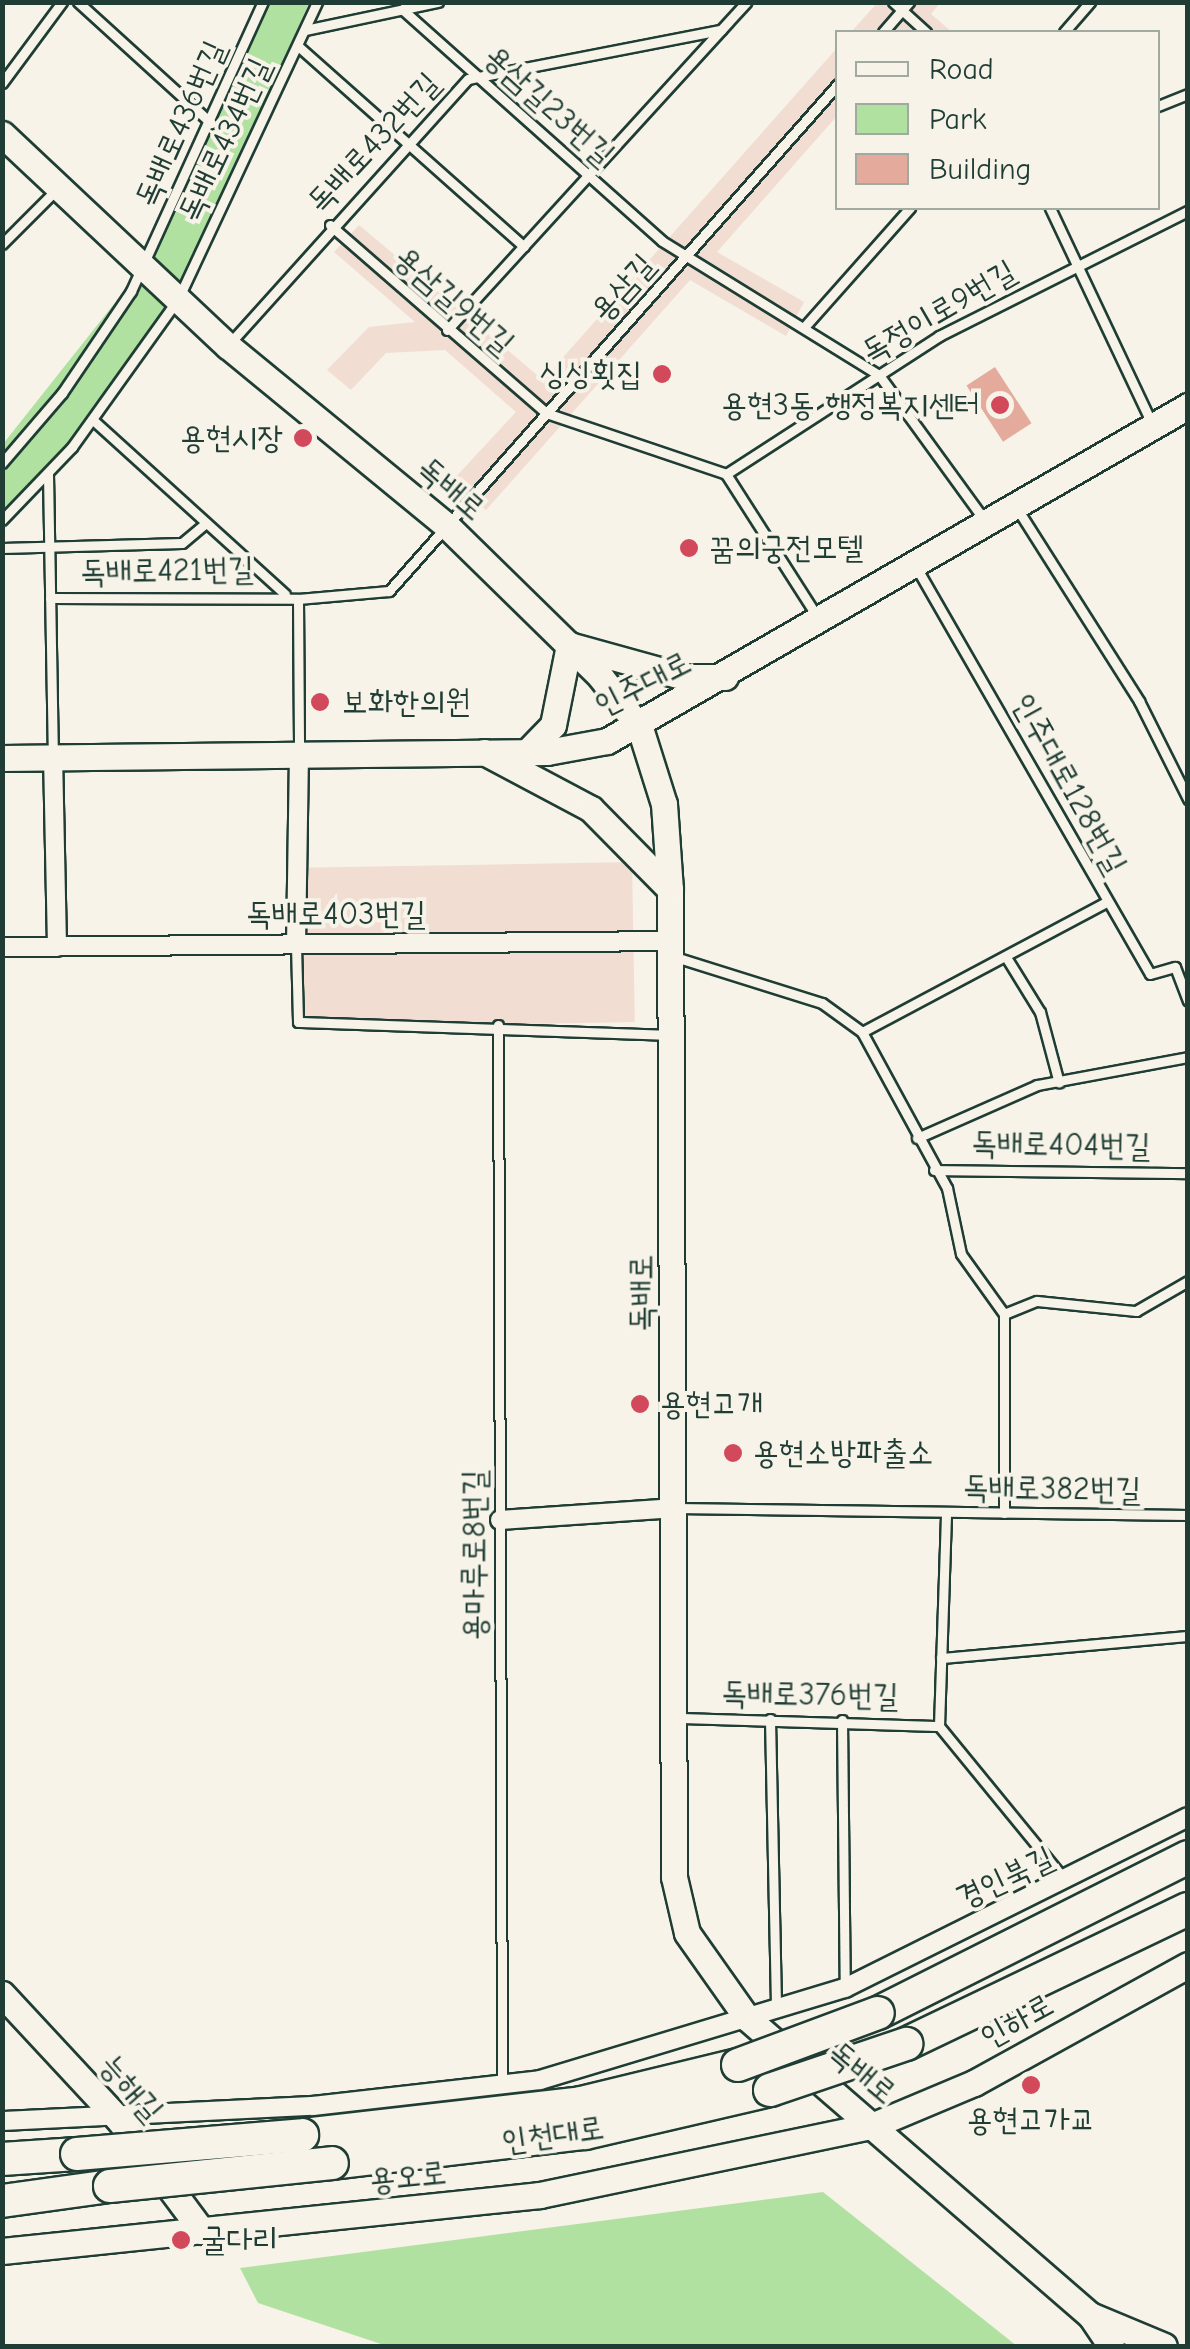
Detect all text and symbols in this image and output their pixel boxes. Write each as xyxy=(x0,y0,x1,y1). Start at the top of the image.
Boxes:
legend xyxy=(835,30,1160,210)
street label: 독배로436번길 xyxy=(127,35,235,213)
street label: 용삼길23번길 xyxy=(476,38,622,174)
street label: 독배로434번길 xyxy=(170,52,280,228)
text: Road xyxy=(929,52,994,87)
street label: 독배로432번길 xyxy=(300,65,448,221)
text: Park xyxy=(929,102,986,137)
text: Building xyxy=(929,152,1032,187)
street label: 용삼길9번길 xyxy=(386,239,522,363)
street label: 용삼길 xyxy=(583,246,663,330)
street label: 독정이로9번길 xyxy=(855,252,1023,372)
place label: 싱싱횟집 xyxy=(539,355,642,393)
marker: 싱싱횟집 xyxy=(651,363,673,385)
place label: 용현3동 행정복지센터 xyxy=(721,386,980,424)
marker: 용현3동 행정복지센터 xyxy=(989,394,1011,416)
place label: 용현시장 xyxy=(180,419,283,457)
marker: 용현시장 xyxy=(292,427,314,449)
street label: 독배로 xyxy=(409,449,493,529)
place label: 꿈의궁전모텔 xyxy=(709,529,864,567)
marker: 꿈의궁전모텔 xyxy=(678,537,700,559)
street label: 독배로421번길 xyxy=(80,550,254,592)
street label: 인주대로 xyxy=(588,644,698,724)
place label: 보화한의원 xyxy=(342,683,471,721)
street label: 인주대로128번길 xyxy=(1004,687,1134,881)
marker: 보화한의원 xyxy=(307,689,333,715)
street label: 독배로403번길 xyxy=(246,895,426,933)
street label: 독배로404번길 xyxy=(971,1124,1151,1166)
street label: 독배로 xyxy=(623,1254,661,1332)
place label: 용현고개 xyxy=(660,1385,763,1423)
marker: 용현고개 xyxy=(629,1393,651,1415)
place label: 용현소방파출소 xyxy=(753,1434,933,1472)
marker: 용현소방파출소 xyxy=(722,1442,744,1464)
street label: 독배로382번길 xyxy=(963,1468,1141,1510)
street label: 용마루로8번길 xyxy=(456,1470,494,1640)
street label: 독배로376번길 xyxy=(721,1674,899,1716)
street label: 경인북길 xyxy=(950,1839,1060,1917)
street label: 인하로 xyxy=(974,1985,1060,2057)
street label: 독배로 xyxy=(820,2033,904,2113)
street label: 능해길 xyxy=(91,2046,171,2130)
marker: 용현고가교 xyxy=(1020,2074,1042,2096)
place label: 용현고가교 xyxy=(967,2101,1095,2139)
street label: 인천대로 xyxy=(499,2109,607,2161)
street label: 용오로 xyxy=(368,2154,448,2200)
place label: 굴다리 xyxy=(201,2221,278,2259)
marker: 굴다리 xyxy=(170,2229,192,2251)

